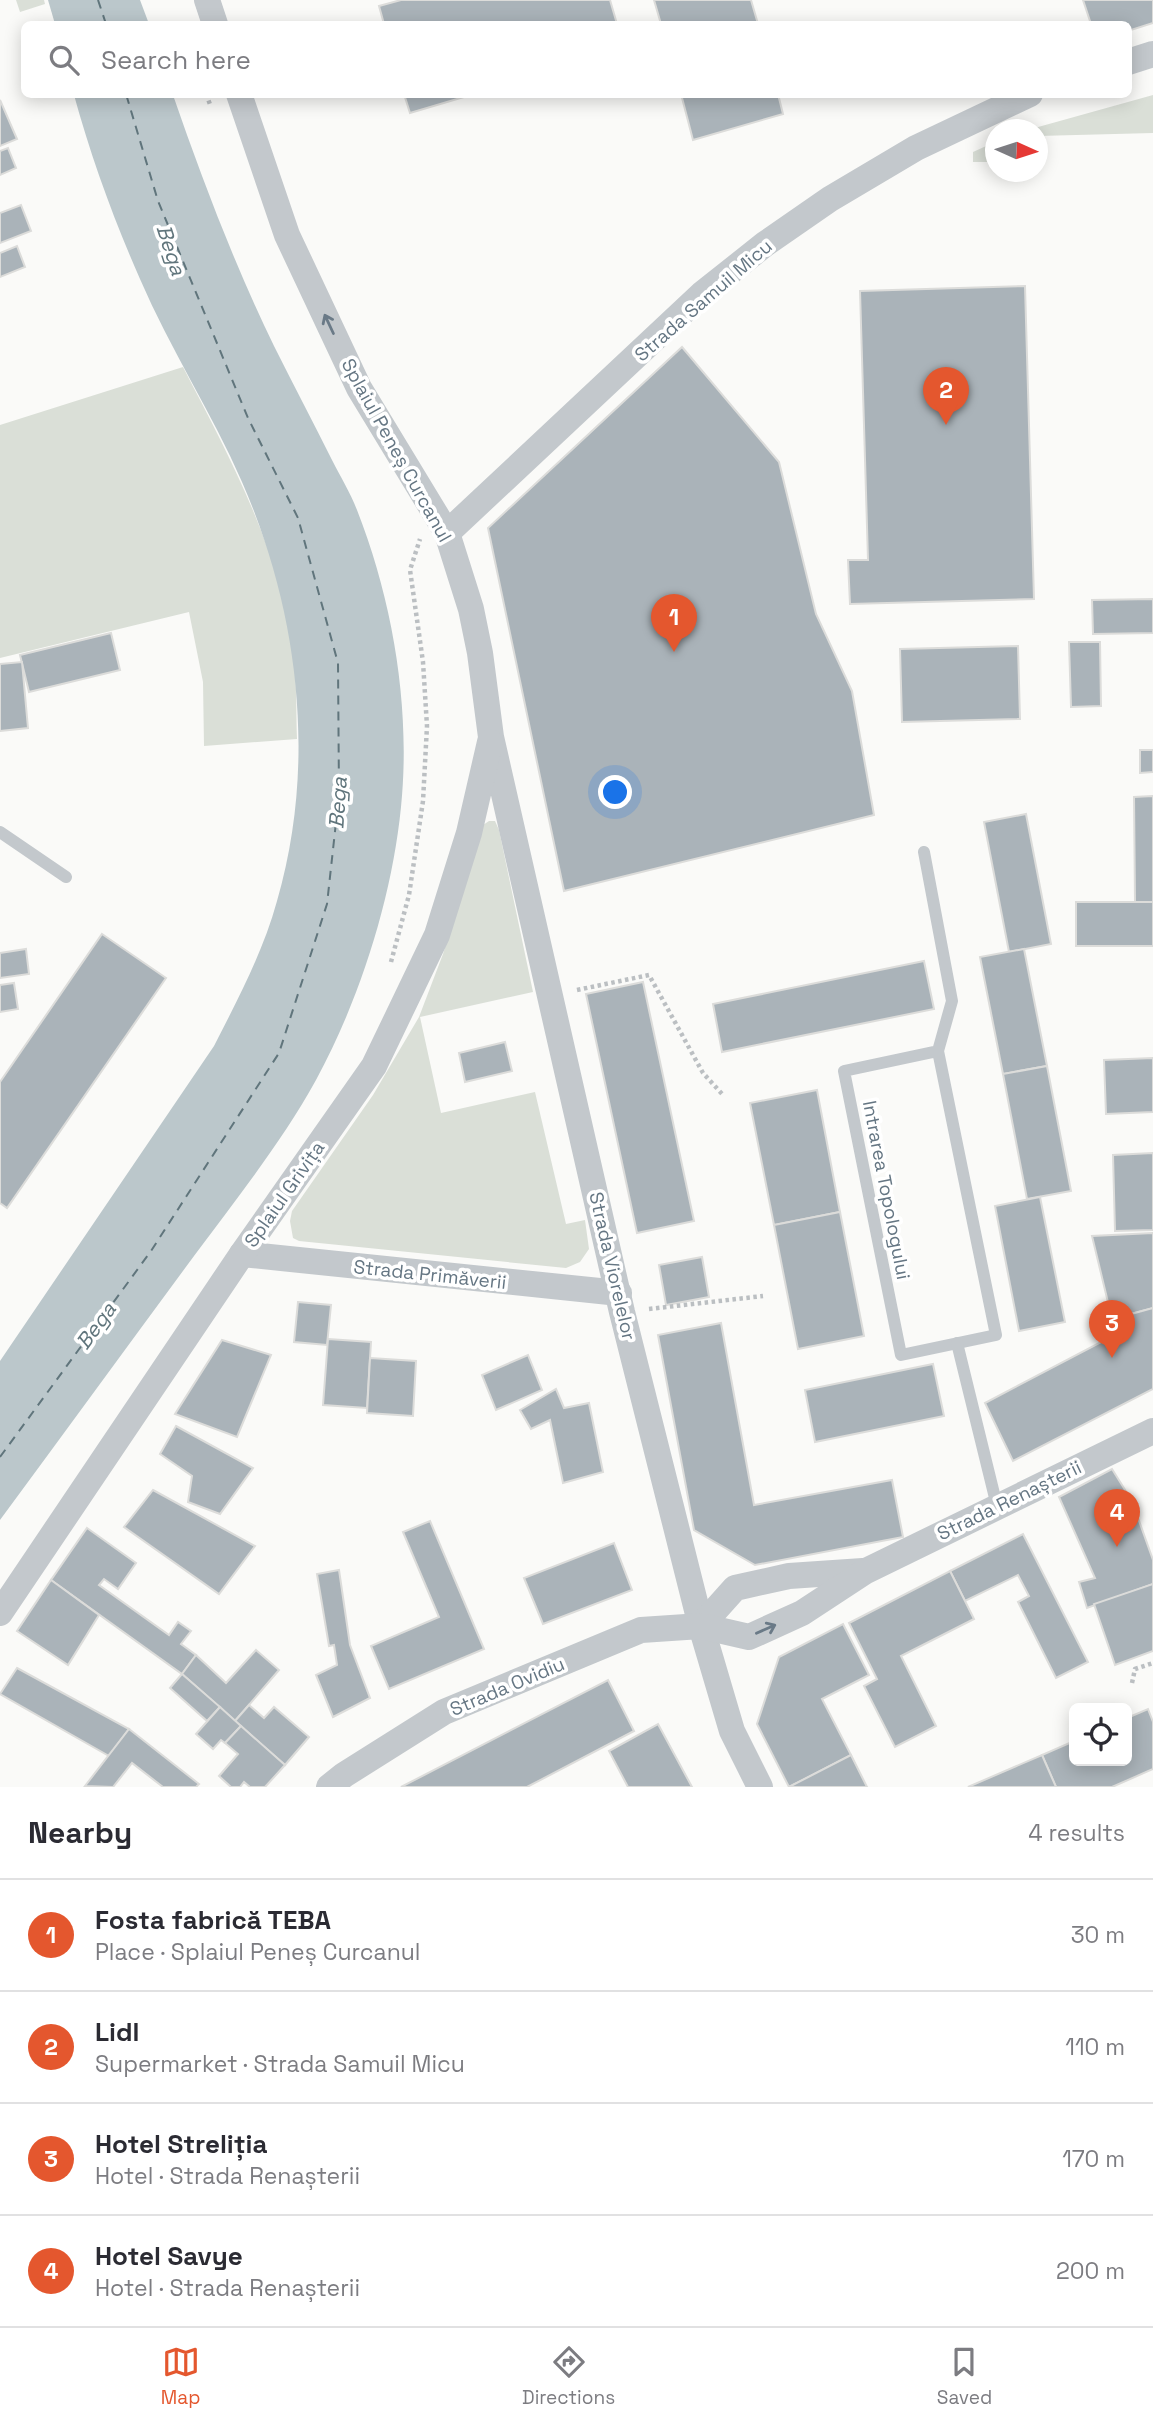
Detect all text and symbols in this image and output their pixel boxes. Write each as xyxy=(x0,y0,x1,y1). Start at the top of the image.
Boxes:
search box xyxy=(21,21,1132,98)
icon: search xyxy=(45,41,83,79)
text: Search here xyxy=(101,43,251,77)
north arrow xyxy=(985,119,1048,182)
water label: Bega xyxy=(151,221,193,280)
street label: Strada Samuil Micu xyxy=(629,234,777,367)
one-way arrow xyxy=(322,314,335,336)
street label: Splaiul Peneș Curcanul xyxy=(336,354,457,546)
pin: 2 xyxy=(923,367,969,425)
pin: 1 xyxy=(651,594,697,652)
water label: Bega xyxy=(322,775,353,830)
your location xyxy=(598,775,632,809)
street label: Intrarea Topologului xyxy=(857,1098,916,1282)
street label: Splaiul Grivița xyxy=(239,1136,330,1252)
street label: Strada Viorelelor xyxy=(583,1190,642,1343)
street label: Strada Primăverii xyxy=(352,1254,508,1295)
water label: Bega xyxy=(69,1296,122,1355)
pin: 3 xyxy=(1089,1300,1135,1358)
street label: Strada Renașterii xyxy=(933,1455,1086,1546)
pin: 4 xyxy=(1094,1489,1140,1547)
one-way arrow xyxy=(755,1622,777,1635)
street label: Strada Ovidiu xyxy=(446,1651,568,1722)
map controls xyxy=(1069,1703,1132,1766)
button: locate xyxy=(1069,1703,1132,1766)
text: Nearby xyxy=(28,1813,132,1852)
text: 4 results xyxy=(1028,1818,1125,1848)
text: Fosta fabrică TEBA xyxy=(95,1903,331,1937)
text: 1 xyxy=(46,1920,56,1950)
text: 30 m xyxy=(1071,1920,1125,1950)
text: Place · Splaiul Peneș Curcanul xyxy=(95,1937,420,1967)
text: Lidl xyxy=(95,2015,140,2049)
text: 2 xyxy=(44,2032,58,2062)
text: 110 m xyxy=(1065,2032,1125,2062)
text: Supermarket · Strada Samuil Micu xyxy=(95,2049,465,2079)
text: Hotel Streliția xyxy=(95,2127,268,2161)
text: 3 xyxy=(44,2144,58,2174)
text: 170 m xyxy=(1062,2144,1125,2174)
text: Hotel · Strada Renașterii xyxy=(95,2161,360,2191)
text: Hotel Savye xyxy=(95,2239,243,2273)
text: 4 xyxy=(44,2256,58,2286)
text: 200 m xyxy=(1056,2256,1125,2286)
text: Hotel · Strada Renașterii xyxy=(95,2273,360,2303)
tab: Map xyxy=(161,2343,200,2410)
tab: Directions xyxy=(522,2343,615,2410)
tab: Saved xyxy=(937,2343,992,2410)

